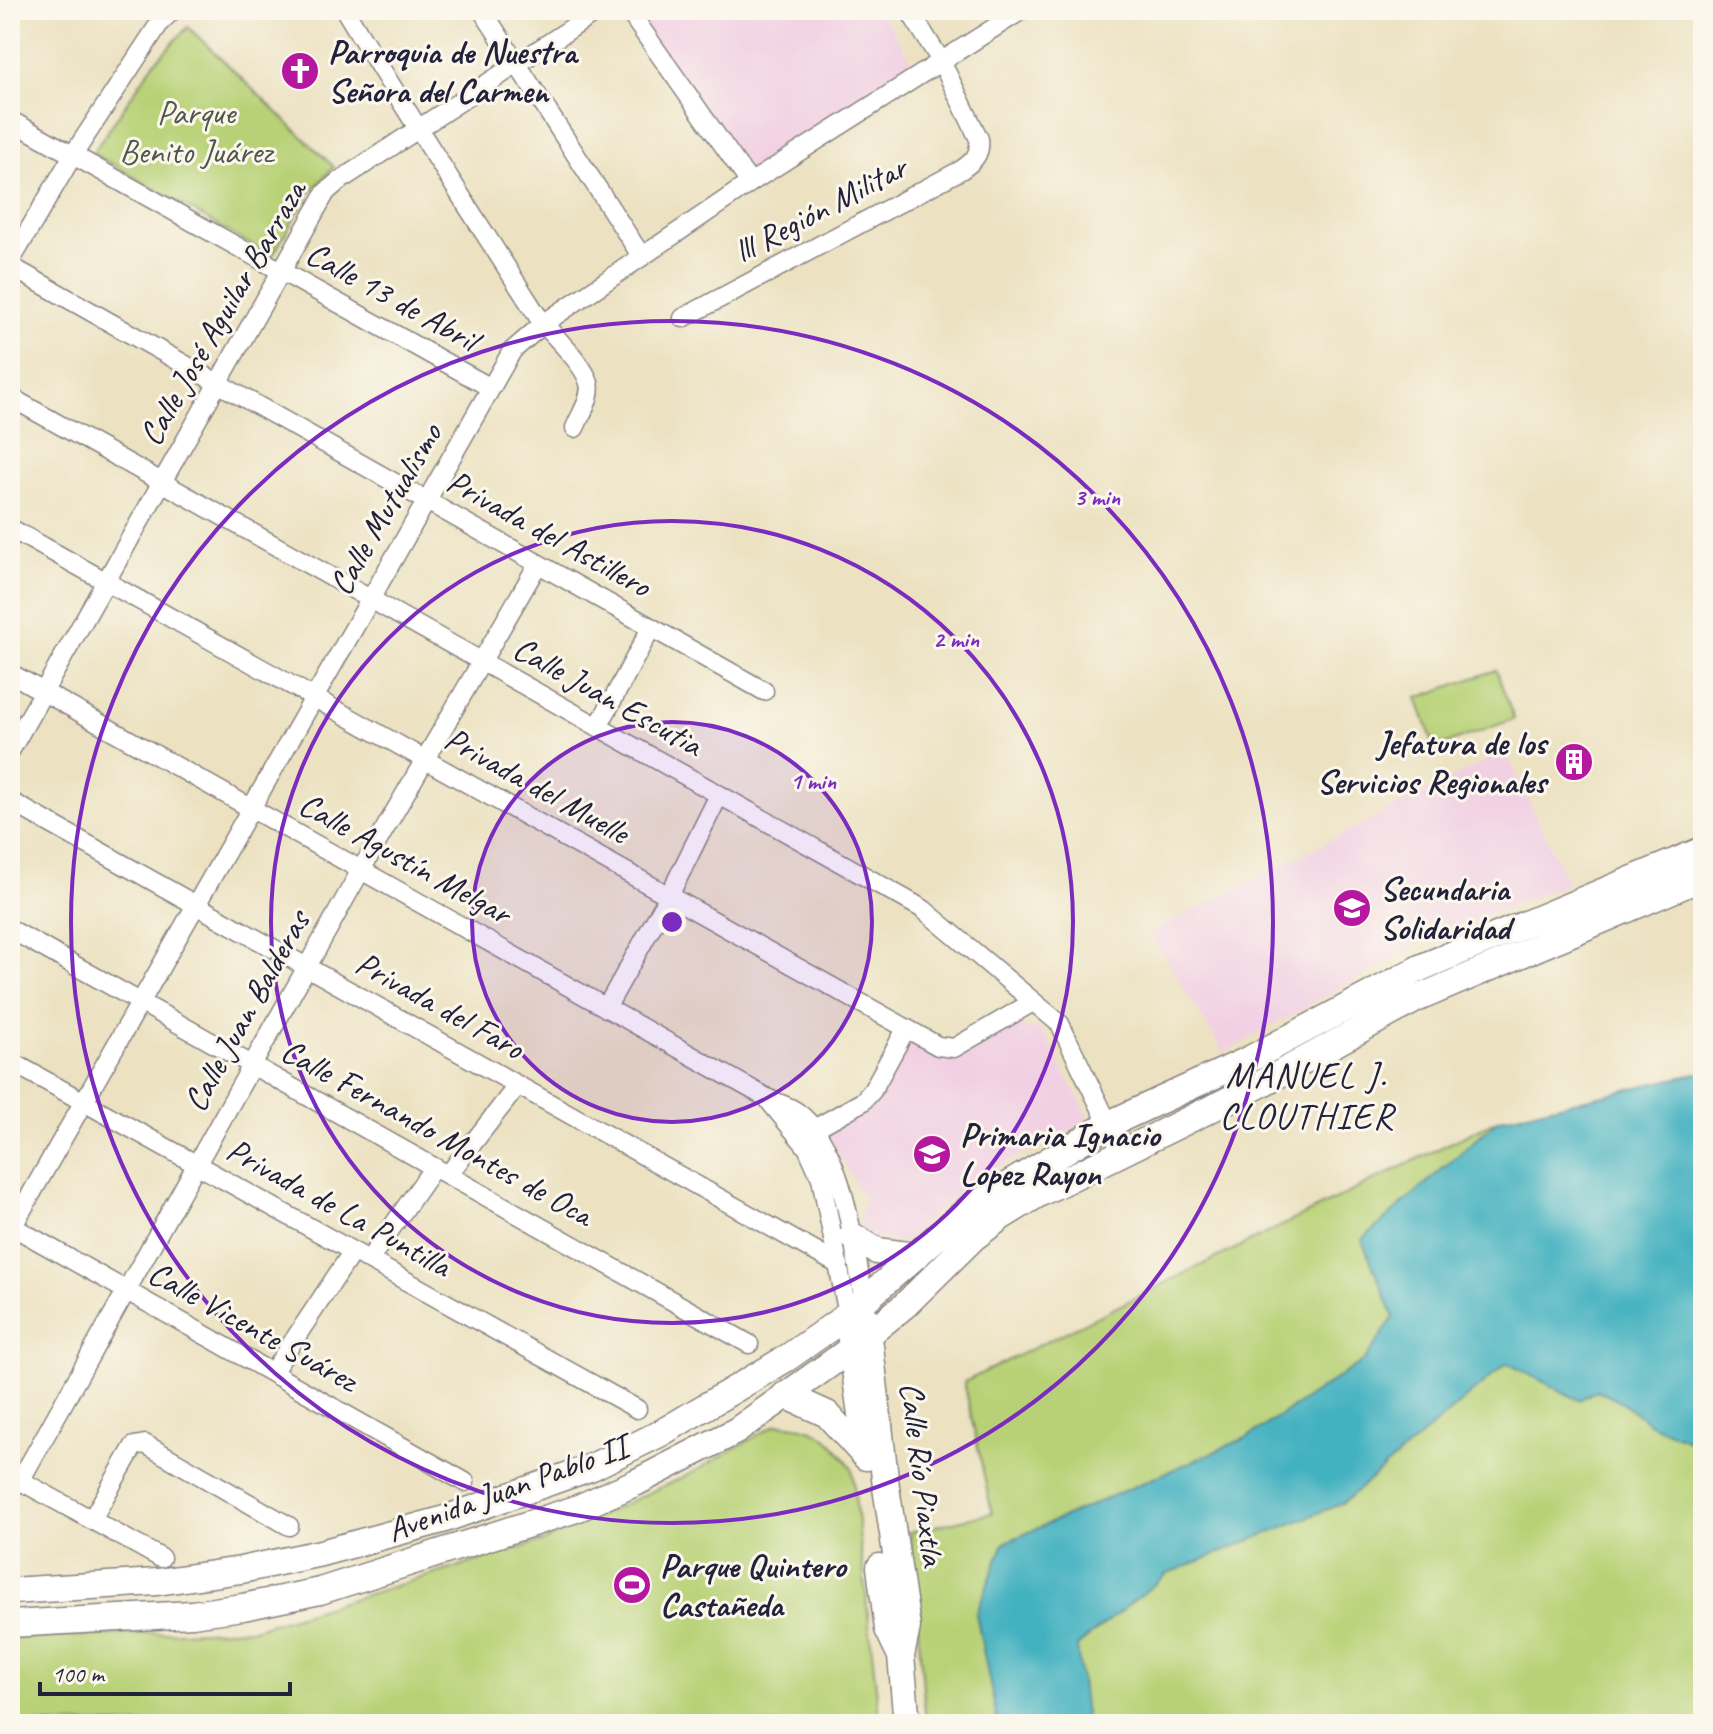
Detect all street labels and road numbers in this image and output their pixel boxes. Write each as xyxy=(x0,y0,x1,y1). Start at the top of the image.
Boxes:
street label: lll Región Militar xyxy=(726,144,917,272)
street label: Calle José Aguilar Barraza xyxy=(129,170,317,453)
street label: Calle 13 de Abril xyxy=(299,231,491,364)
street label: Calle Mutualismo xyxy=(319,414,452,602)
street label: Privada del Astillero xyxy=(440,459,660,608)
street label: Calle Juan Escutia xyxy=(506,626,712,767)
street label: Privada del Muelle xyxy=(437,717,639,855)
street label: Calle Agustín Melgar xyxy=(292,782,522,936)
street label: Calle Juan Balderas xyxy=(173,900,320,1119)
street label: Privada del Faro xyxy=(348,941,533,1070)
street label: Calle Fernando Montes de Oca xyxy=(274,1029,603,1237)
street label: Privada de La Puntilla xyxy=(219,1128,461,1287)
street label: Calle Vicente Suárez xyxy=(141,1251,368,1403)
street label: Calle Río Piaxtla xyxy=(890,1380,956,1570)
street label: Avenida Juan Pablo II xyxy=(381,1422,640,1551)

